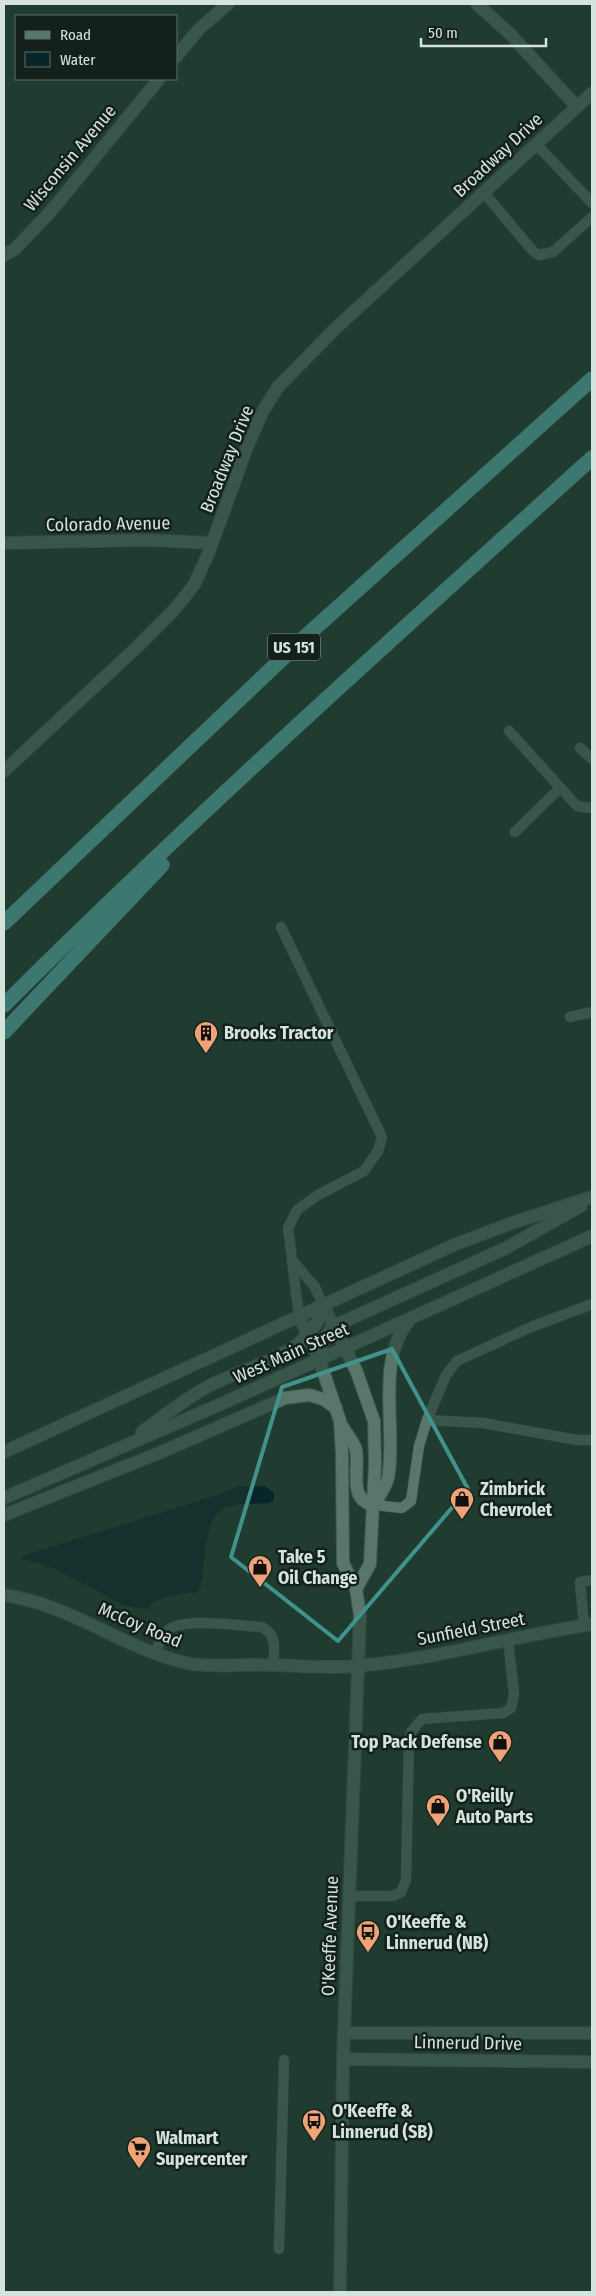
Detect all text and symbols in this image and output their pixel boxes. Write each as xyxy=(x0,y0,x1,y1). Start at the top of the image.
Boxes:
legend xyxy=(15,15,178,80)
scale bar xyxy=(421,15,546,47)
text: 50 m xyxy=(428,24,458,42)
text: Road xyxy=(60,26,91,44)
text: Water xyxy=(60,51,96,69)
street label: Wisconsin Avenue xyxy=(19,100,121,216)
street label: Broadway Drive xyxy=(449,108,547,202)
street label: Broadway Drive xyxy=(195,402,259,516)
street label: Colorado Avenue xyxy=(46,512,170,536)
road number: US 151 xyxy=(268,634,320,660)
building icon: Brooks Tractor xyxy=(193,1020,219,1054)
place label: Brooks Tractor xyxy=(224,1022,334,1044)
street label: West Main Street xyxy=(230,1318,352,1388)
place label: Zimbrick Chevrolet xyxy=(480,1478,553,1521)
shop icon: Zimbrick Chevrolet xyxy=(449,1486,475,1520)
place label: Take 5 Oil Change xyxy=(278,1546,357,1589)
shop icon: Take 5 Oil Change xyxy=(247,1554,273,1588)
street label: McCoy Road xyxy=(95,1598,185,1652)
street label: Sunfield Street xyxy=(415,1608,527,1650)
shop icon: Top Pack Defense xyxy=(487,1729,513,1763)
place label: Top Pack Defense xyxy=(351,1731,482,1753)
place label: O'Reilly Auto Parts xyxy=(455,1785,533,1828)
shop icon: O'Reilly Auto Parts xyxy=(425,1793,451,1827)
street label: O'Keeffe Avenue xyxy=(317,1876,343,1996)
place label: O'Keeffe & Linnerud (NB) xyxy=(386,1911,489,1954)
bus stop icon: O'Keeffe & Linnerud (NB) xyxy=(355,1919,381,1953)
street label: Linnerud Drive xyxy=(414,2031,522,2055)
place label: O'Keeffe & Linnerud (SB) xyxy=(332,2100,433,2143)
bus stop icon: O'Keeffe & Linnerud (SB) xyxy=(301,2108,327,2142)
place label: Walmart Supercenter xyxy=(156,2127,248,2170)
supermarket icon: Walmart Supercenter xyxy=(126,2135,152,2169)

